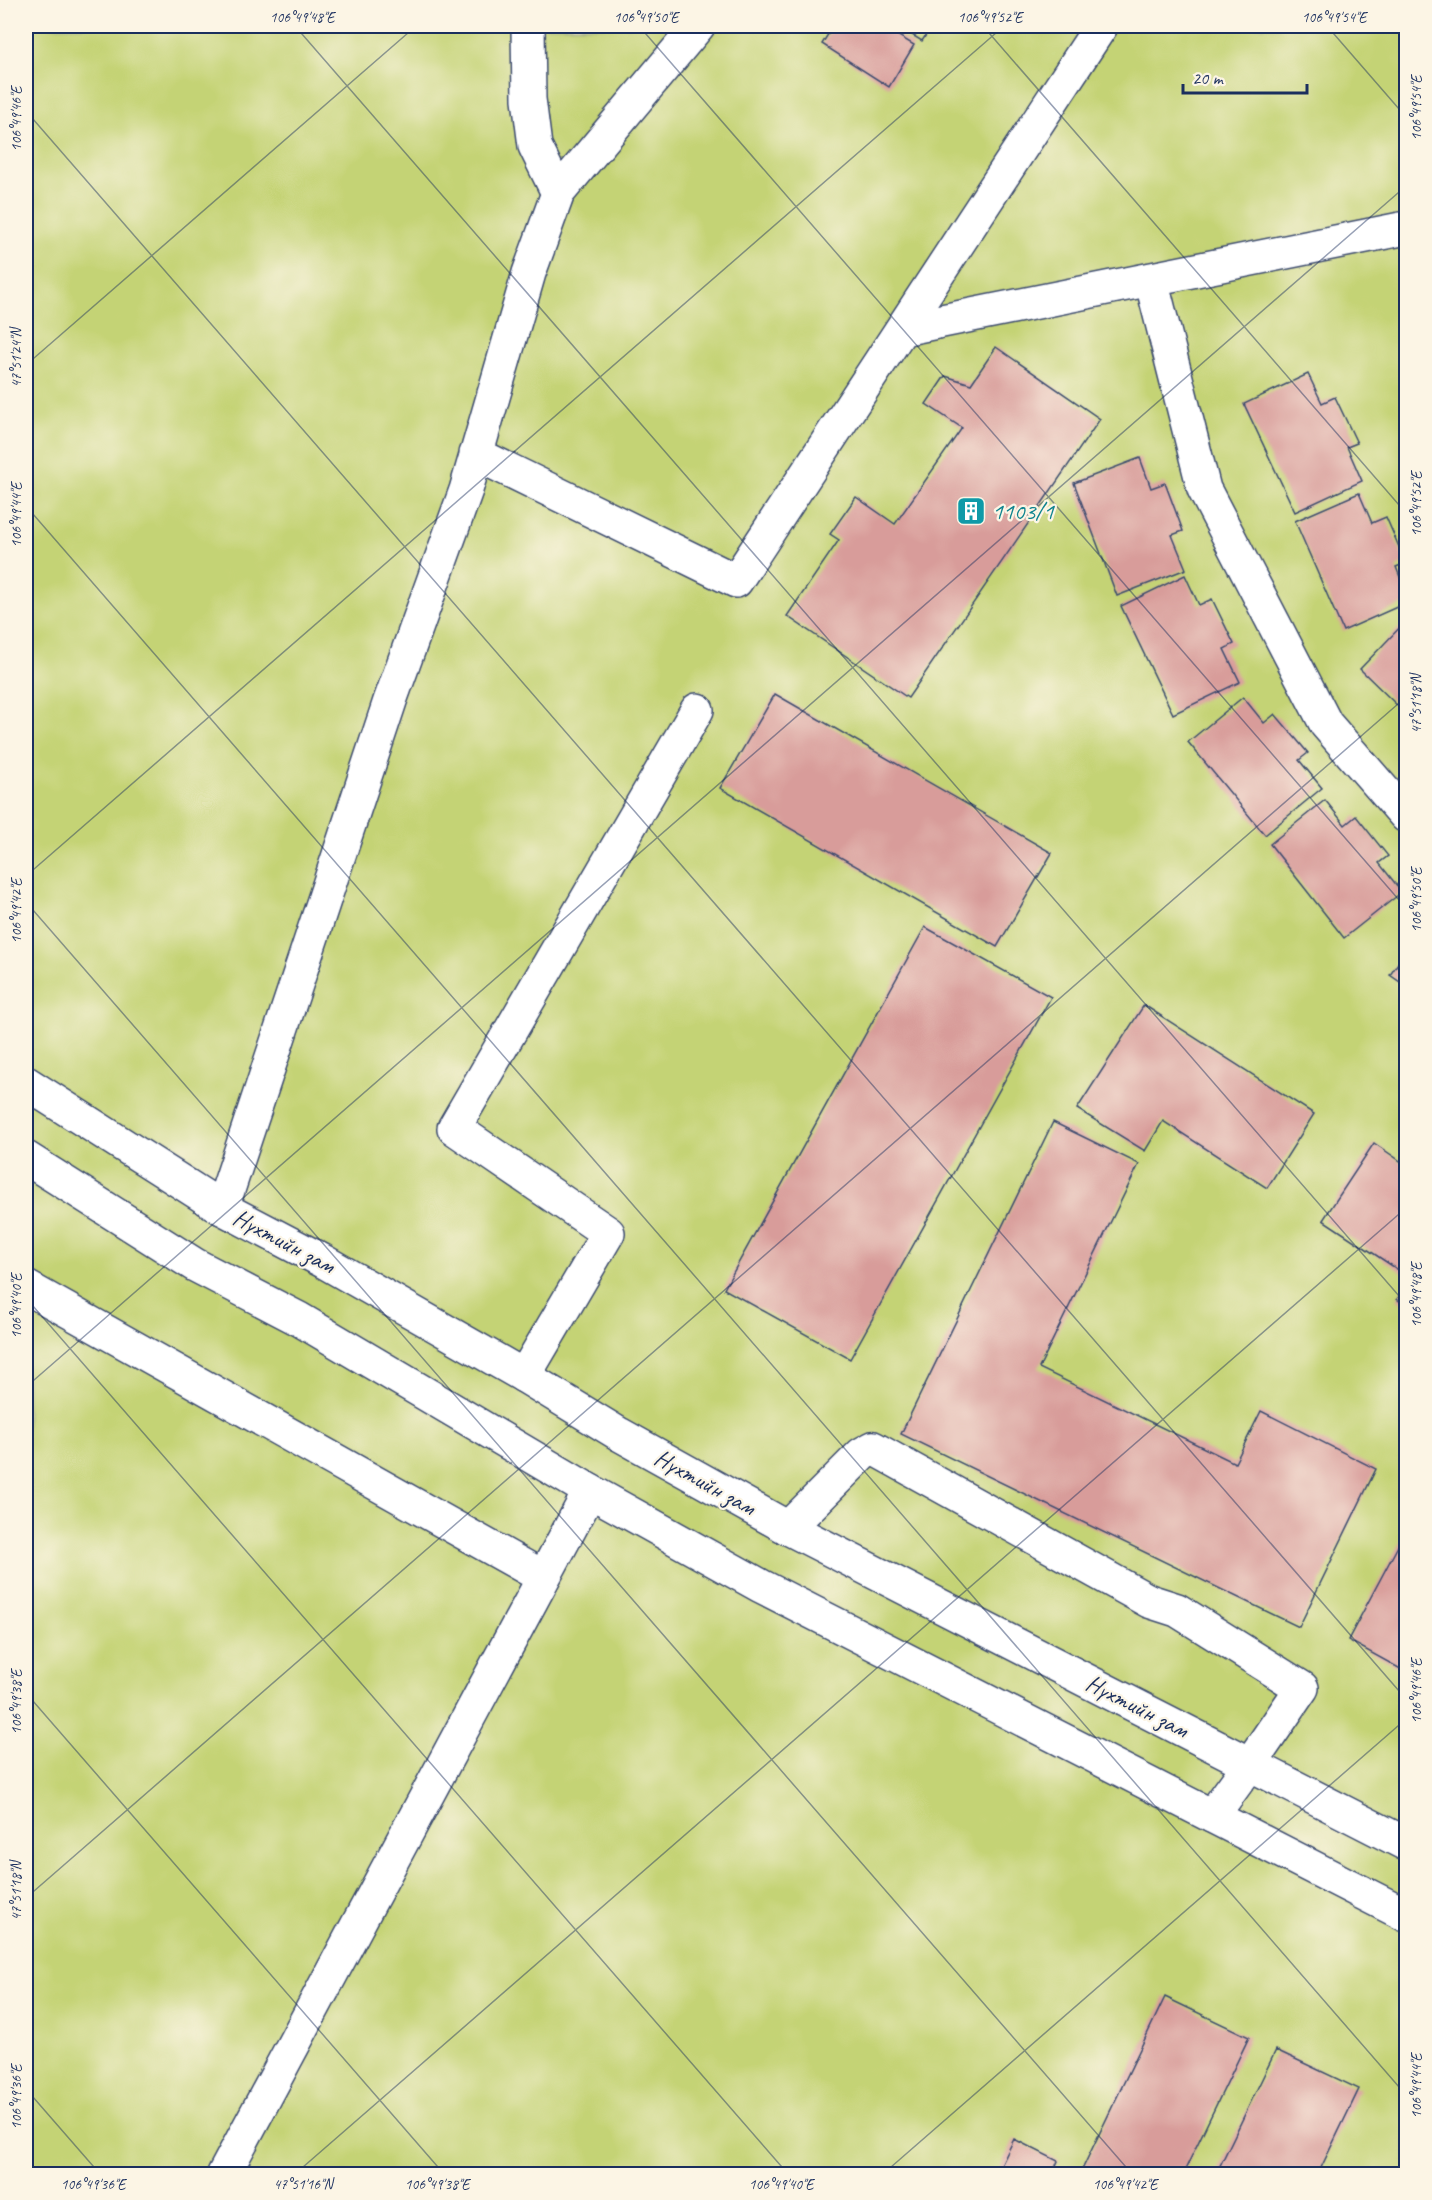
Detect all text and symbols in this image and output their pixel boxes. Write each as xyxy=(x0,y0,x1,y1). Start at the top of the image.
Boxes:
text: 106°49'48"E xyxy=(270,8,336,27)
text: 106°49'50"E xyxy=(614,8,680,27)
text: 106°49'52"E xyxy=(958,8,1024,27)
text: 106°49'54"E xyxy=(1302,8,1368,27)
scale bar xyxy=(1183,57,1308,95)
text: 20 m xyxy=(1192,67,1225,89)
text: 106°49'54"E xyxy=(1407,74,1426,140)
text: 106°49'46"E xyxy=(7,85,26,151)
text: 47°51'24"N xyxy=(7,325,26,388)
text: 106°49'52"E xyxy=(1407,470,1426,536)
text: 106°49'44"E xyxy=(7,481,26,547)
building icon: 1103/1 xyxy=(955,495,987,527)
place label: 1103/1 xyxy=(992,496,1055,526)
text: 47°51'18"N xyxy=(1407,671,1426,734)
text: 106°49'50"E xyxy=(1407,866,1426,932)
text: 106°49'42"E xyxy=(7,877,26,943)
street label: Нүхтийн зам xyxy=(228,1202,341,1281)
text: 106°49'48"E xyxy=(1407,1261,1426,1327)
text: 106°49'40"E xyxy=(7,1272,26,1338)
street label: Нүхтийн зам xyxy=(649,1442,762,1523)
text: 106°49'46"E xyxy=(1407,1657,1426,1723)
text: 106°49'38"E xyxy=(7,1668,26,1734)
street label: Нүхтийн зам xyxy=(1081,1668,1194,1745)
text: 47°51'18"N xyxy=(7,1858,26,1921)
text: 106°49'44"E xyxy=(1407,2052,1426,2118)
text: 106°49'36"E xyxy=(7,2063,26,2129)
text: 106°49'36"E xyxy=(61,2175,127,2194)
text: 47°51'16"N xyxy=(273,2175,336,2194)
text: 106°49'38"E xyxy=(405,2175,471,2194)
text: 106°49'40"E xyxy=(749,2175,815,2194)
text: 106°49'42"E xyxy=(1093,2175,1159,2194)

